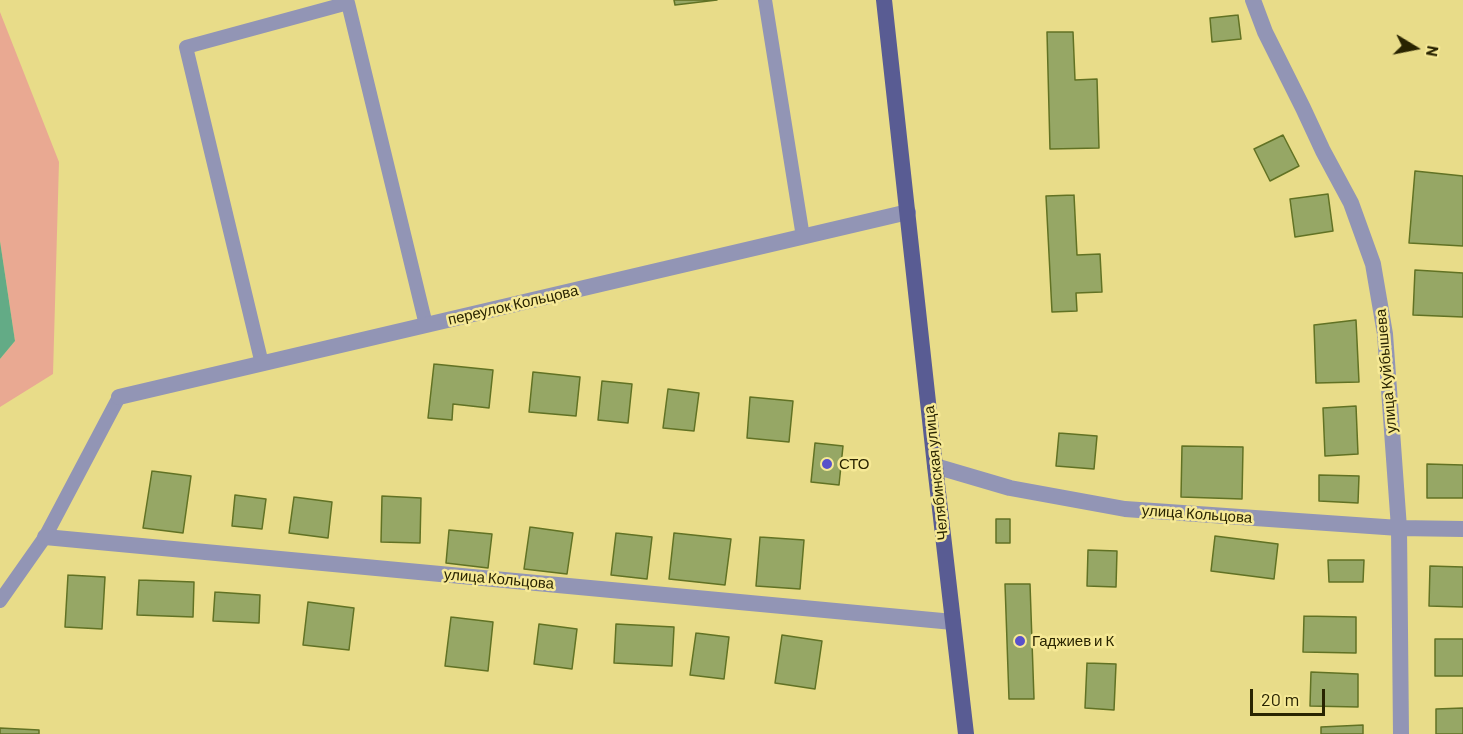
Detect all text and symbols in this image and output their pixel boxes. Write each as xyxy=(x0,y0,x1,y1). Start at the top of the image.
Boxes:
north arrow xyxy=(1385,18,1445,78)
text: N xyxy=(1423,44,1443,58)
street label: переулок Кольцова xyxy=(446,281,580,329)
street label: улица Куйбышева xyxy=(1372,308,1400,434)
street label: Челябинская улица xyxy=(920,405,952,541)
place label: СТО xyxy=(839,455,869,473)
marker: СТО xyxy=(820,457,834,471)
street label: улица Кольцова xyxy=(1141,501,1253,527)
street label: улица Кольцова xyxy=(443,565,555,593)
place label: Гаджиев и К xyxy=(1032,632,1114,650)
marker: Гаджиев и К xyxy=(1013,634,1027,648)
scale bar xyxy=(1253,677,1328,715)
text: 20 m xyxy=(1261,688,1299,710)

